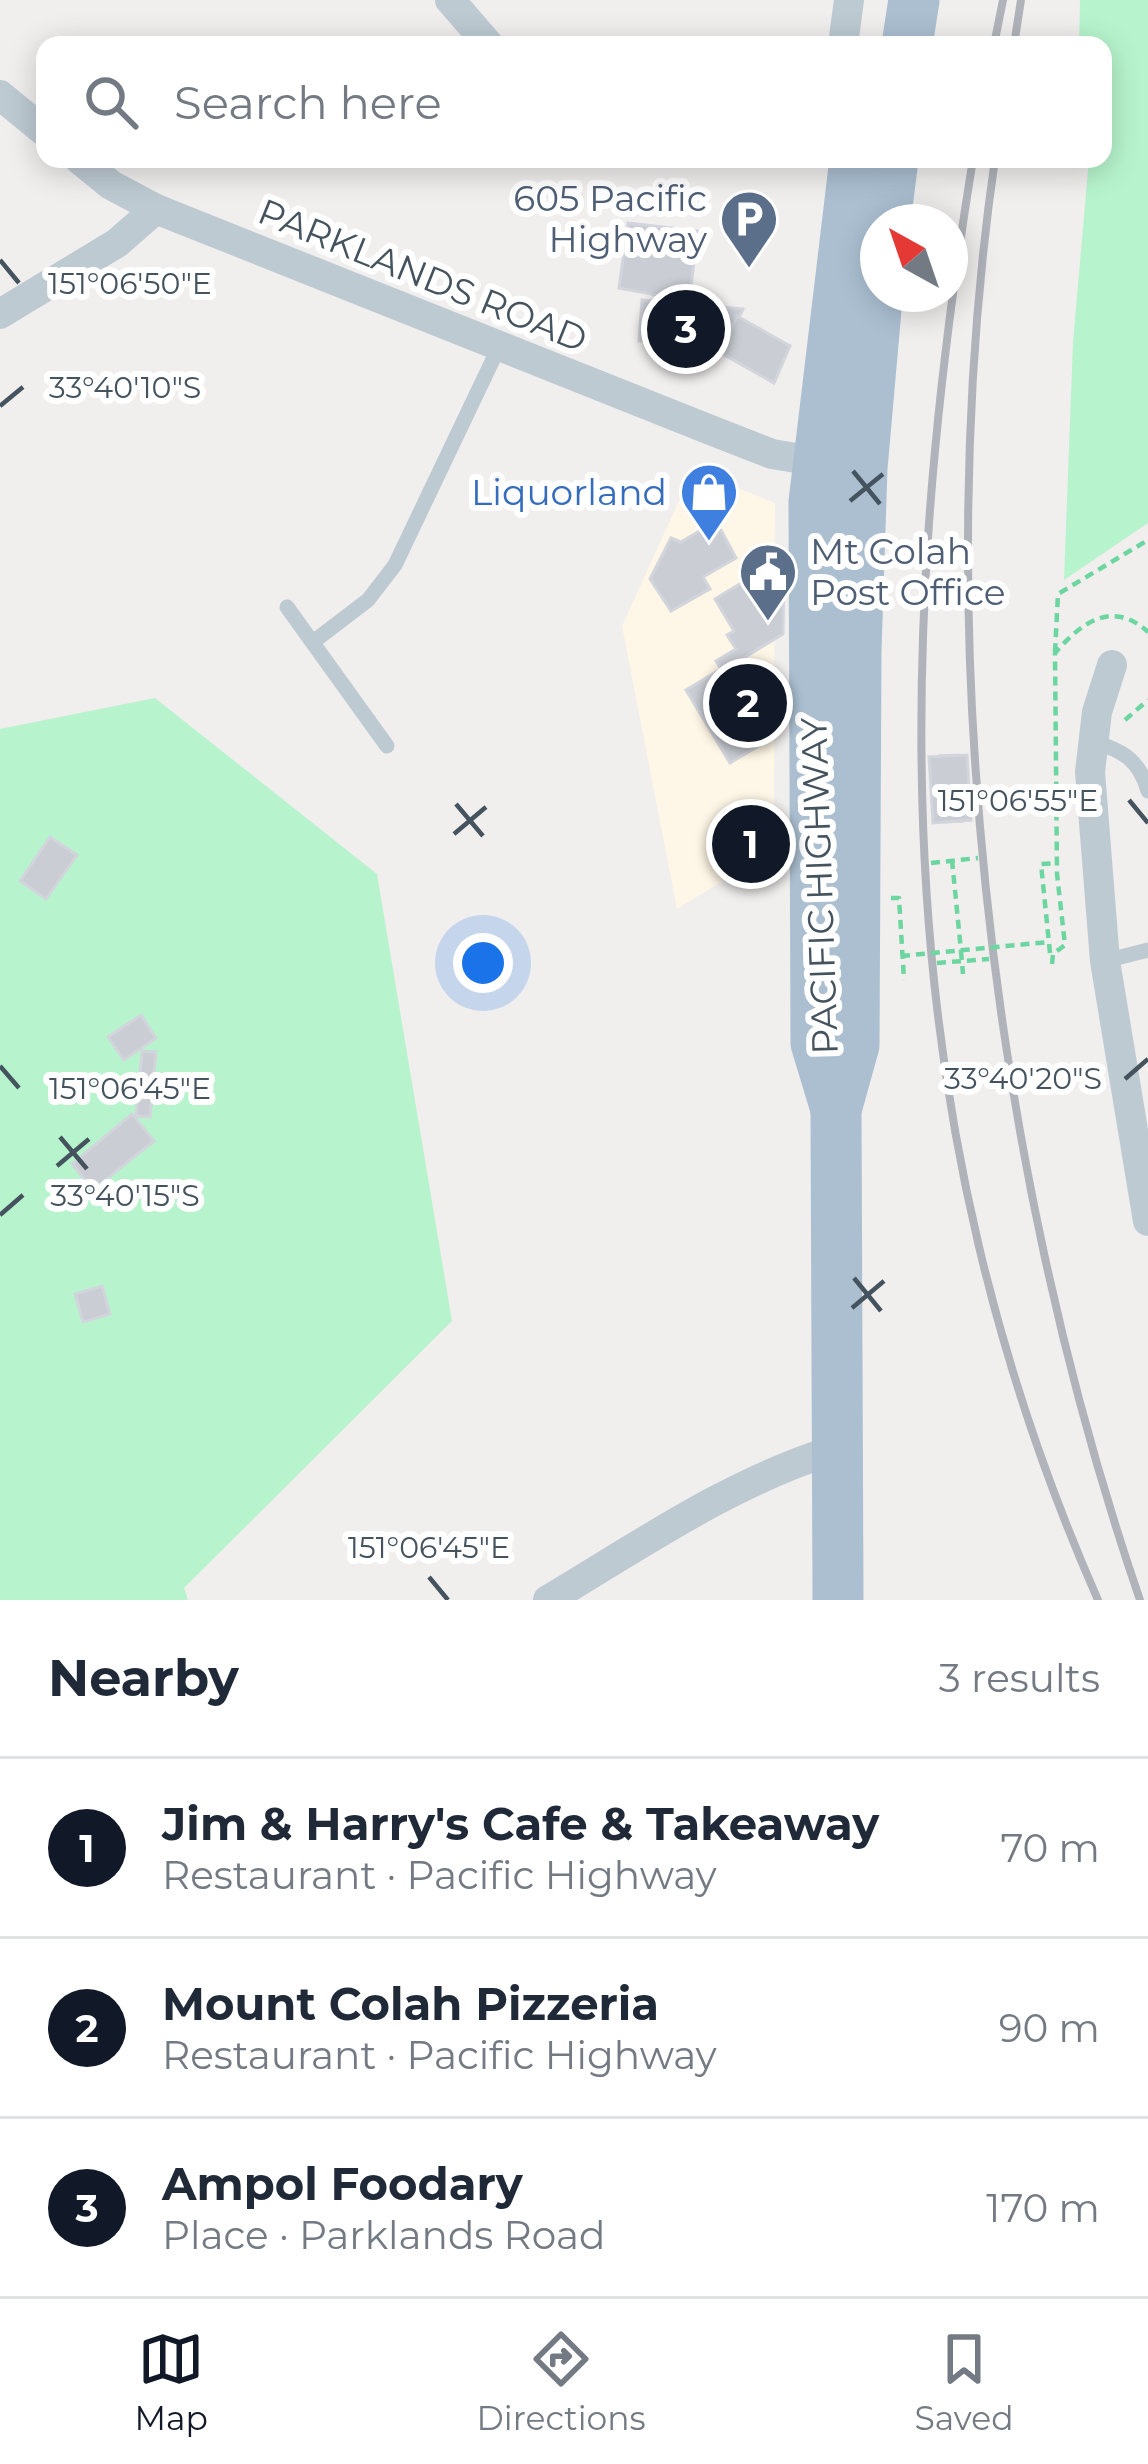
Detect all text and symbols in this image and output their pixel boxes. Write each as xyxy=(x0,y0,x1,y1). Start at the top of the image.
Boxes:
search box xyxy=(36,36,1112,168)
icon: search xyxy=(78,69,144,135)
text: Search here xyxy=(174,75,442,130)
place label: 605 Pacific Highway xyxy=(513,176,707,261)
parking icon: 605 Pacific Highway xyxy=(718,188,780,270)
street label: PARKLANDS ROAD xyxy=(252,189,594,361)
north arrow xyxy=(860,204,968,312)
text: 151°06'50"E xyxy=(48,265,212,302)
pin: 3 xyxy=(647,284,725,374)
text: 33°40'10"S xyxy=(49,369,201,406)
shop icon: Liquorland xyxy=(678,461,740,543)
place label: Liquorland xyxy=(471,470,667,514)
place label: Mt Colah Post Office xyxy=(810,529,1006,614)
public building icon: Mt Colah Post Office xyxy=(737,541,799,623)
pin: 2 xyxy=(709,658,787,748)
street label: PACIFIC HIGHWAY xyxy=(791,717,847,1055)
text: 151°06'55"E xyxy=(938,782,1098,819)
pin: 1 xyxy=(712,799,790,889)
your location xyxy=(453,933,513,993)
text: 33°40'20"S xyxy=(944,1060,1102,1097)
text: 151°06'45"E xyxy=(49,1070,211,1107)
text: 33°40'15"S xyxy=(50,1177,200,1214)
text: 151°06'45"E xyxy=(348,1529,510,1566)
text: Nearby xyxy=(48,1647,239,1709)
text: 3 results xyxy=(939,1654,1100,1702)
text: Jim & Harry's Cafe & Takeaway xyxy=(162,1796,879,1851)
text: 1 xyxy=(79,1824,95,1872)
text: 70 m xyxy=(1000,1824,1100,1872)
text: Restaurant · Pacific Highway xyxy=(162,1851,717,1899)
text: Mount Colah Pizzeria xyxy=(162,1976,659,2031)
text: 2 xyxy=(75,2004,99,2052)
text: 90 m xyxy=(999,2004,1100,2052)
text: Restaurant · Pacific Highway xyxy=(162,2031,717,2079)
text: Ampol Foodary xyxy=(162,2156,523,2211)
text: 3 xyxy=(75,2184,99,2232)
text: 170 m xyxy=(986,2184,1100,2232)
text: Place · Parklands Road xyxy=(162,2211,606,2259)
tab: Map xyxy=(134,2326,208,2438)
tab: Directions xyxy=(477,2326,646,2438)
tab: Saved xyxy=(914,2326,1014,2438)

